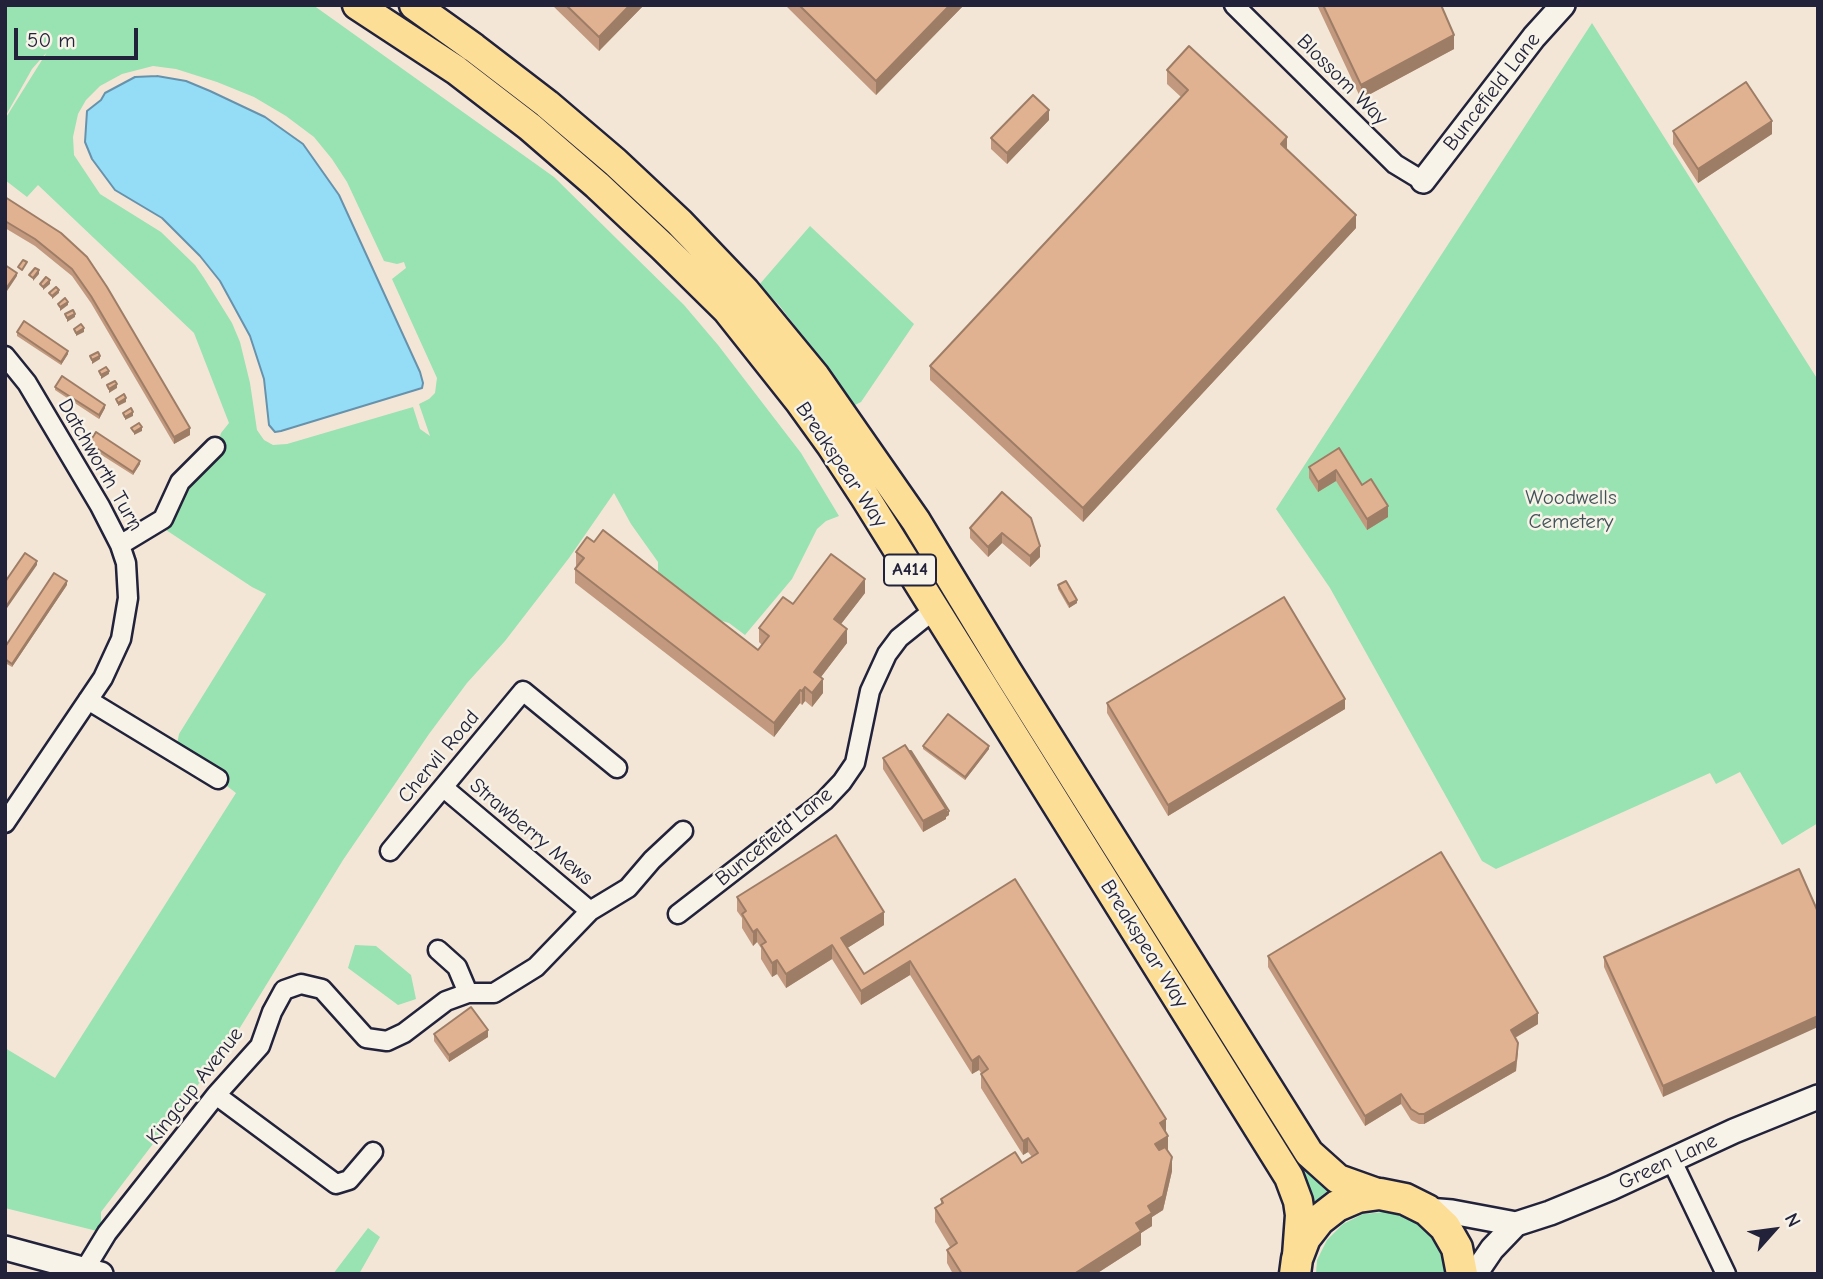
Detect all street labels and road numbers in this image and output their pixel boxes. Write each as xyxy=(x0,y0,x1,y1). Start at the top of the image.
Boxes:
street label: Buncefield Lane xyxy=(1438,28,1546,156)
street label: Blossom Way xyxy=(1291,29,1393,131)
street label: Datchworth Turn xyxy=(52,394,148,536)
street label: Breakspear Way xyxy=(790,397,892,533)
road number: A414 xyxy=(884,554,936,586)
street label: Chervil Road xyxy=(393,705,485,809)
street label: Strawberry Mews xyxy=(464,773,598,891)
street label: Buncefield Lane xyxy=(711,782,837,892)
street label: Breakspear Way xyxy=(1095,875,1193,1013)
street label: Kingcup Avenue xyxy=(141,1022,249,1150)
street label: Green Lane xyxy=(1615,1128,1721,1196)

